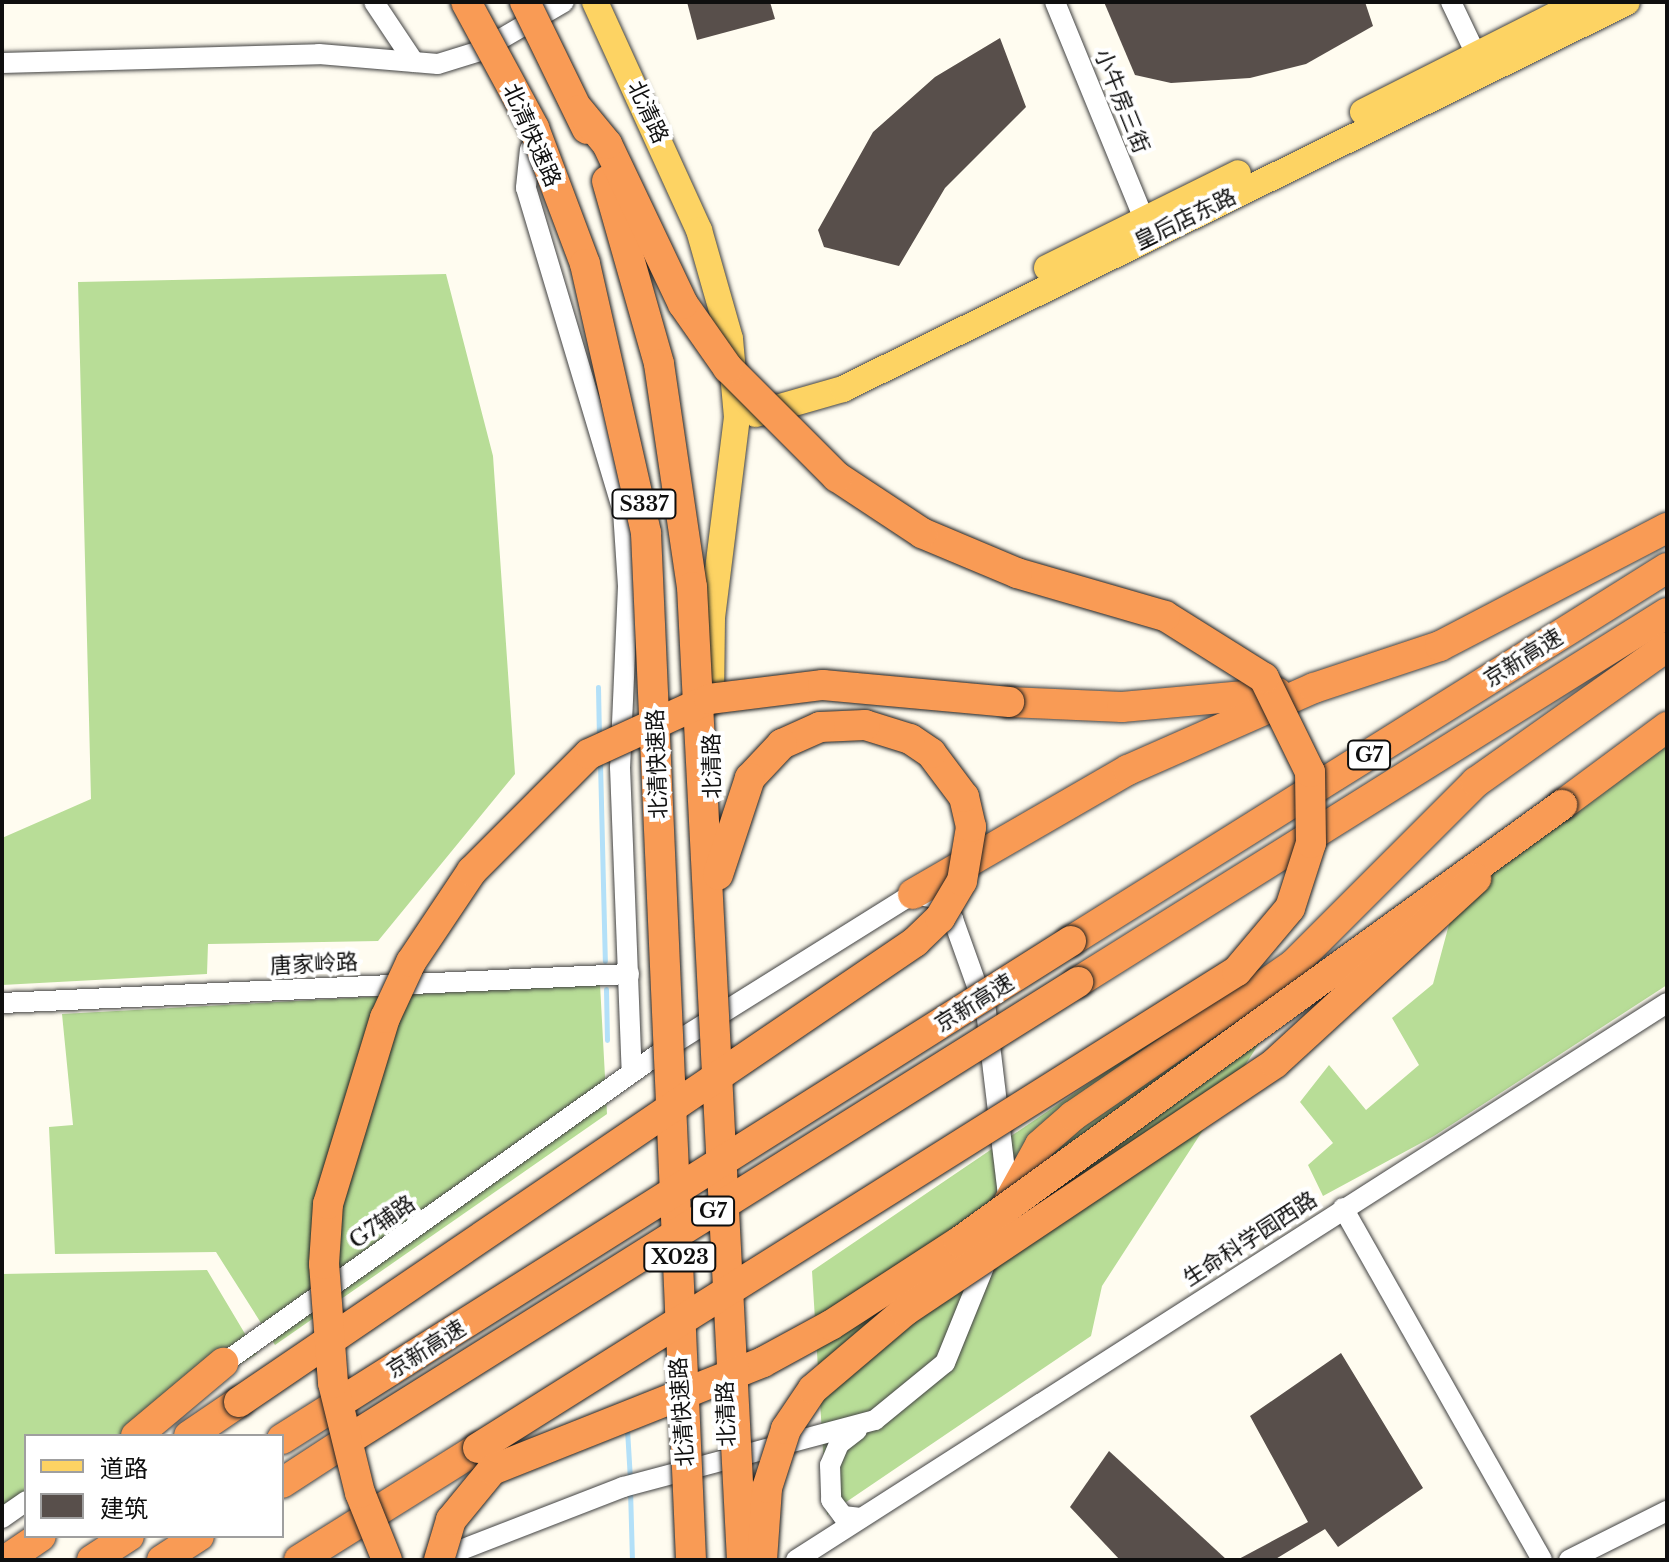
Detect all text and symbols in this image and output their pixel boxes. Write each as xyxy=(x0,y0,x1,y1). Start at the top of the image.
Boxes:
street label: 小牛房三街 xyxy=(1089,45,1155,157)
street label: 北清路 xyxy=(622,77,674,147)
street label: 北清快速路 xyxy=(498,79,566,191)
street label: 皇后店东路 xyxy=(1130,183,1240,255)
road number: S337 xyxy=(610,488,678,520)
street label: 京新高速 xyxy=(1479,623,1567,693)
street label: 北清快速路 xyxy=(642,709,672,819)
street label: 北清路 xyxy=(698,733,726,799)
road number: G7 xyxy=(1347,739,1391,771)
street label: 唐家岭路 xyxy=(269,949,359,979)
street label: 京新高速 xyxy=(930,968,1018,1038)
street label: 生命科学园西路 xyxy=(1178,1186,1322,1292)
street label: G7辅路 xyxy=(344,1190,420,1254)
road number: G7 xyxy=(691,1195,735,1227)
road number: X023 xyxy=(642,1241,718,1273)
street label: 京新高速 xyxy=(382,1314,470,1384)
street label: 北清快速路 xyxy=(665,1356,699,1468)
street label: 北清路 xyxy=(712,1381,740,1447)
legend xyxy=(24,1434,284,1538)
text: 道路 xyxy=(100,1454,148,1483)
text: 建筑 xyxy=(100,1494,148,1523)

